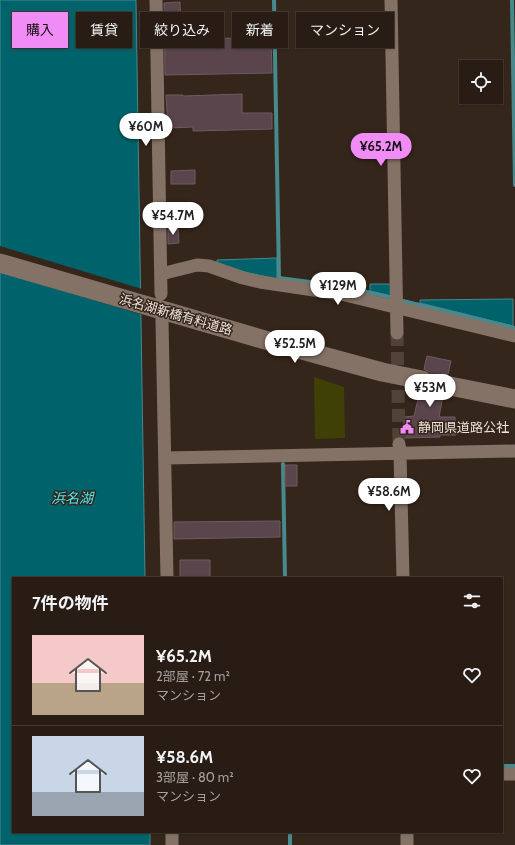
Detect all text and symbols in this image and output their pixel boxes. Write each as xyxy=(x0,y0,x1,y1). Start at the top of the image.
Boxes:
chip: 購入 xyxy=(12,12,68,48)
chip: 賃貸 xyxy=(76,12,132,48)
chip: 絞り込み xyxy=(140,12,224,48)
chip: 新着 xyxy=(232,12,288,48)
chip: マンション xyxy=(296,12,394,48)
map controls xyxy=(459,60,503,104)
button: locate xyxy=(459,60,503,104)
pin: ¥60M xyxy=(122,113,170,147)
text: ¥60M xyxy=(128,118,164,134)
pin: ¥65.2M xyxy=(348,133,414,167)
text: ¥65.2M xyxy=(360,138,402,154)
pin: ¥54.7M xyxy=(140,202,206,236)
text: ¥54.7M xyxy=(152,207,195,223)
pin: ¥129M xyxy=(310,272,366,306)
text: ¥129M xyxy=(319,277,357,293)
street label: 浜名湖新橋有料道路 xyxy=(118,290,234,338)
pin: ¥52.5M xyxy=(262,330,328,364)
text: ¥52.5M xyxy=(274,335,316,351)
pin: ¥53M xyxy=(406,374,454,408)
text: ¥53M xyxy=(414,379,446,395)
public building icon: 静岡県道路公社 xyxy=(399,419,415,435)
place label: 静岡県道路公社 xyxy=(418,419,509,435)
pin: ¥58.6M xyxy=(356,478,422,512)
text: ¥58.6M xyxy=(367,483,411,499)
water label: 浜名湖 xyxy=(51,489,95,507)
icon: filters xyxy=(461,590,483,612)
text: 7件の物件 xyxy=(32,593,109,613)
text: ¥65.2M xyxy=(156,646,212,666)
icon: home xyxy=(64,651,112,699)
icon: heart xyxy=(461,664,483,686)
text: 2部屋 · 72 m² xyxy=(156,668,230,684)
text: マンション xyxy=(156,687,221,703)
text: ¥58.6M xyxy=(156,747,213,767)
icon: home xyxy=(64,752,112,800)
icon: heart xyxy=(461,765,483,787)
text: 3部屋 · 80 m² xyxy=(156,769,234,785)
text: マンション xyxy=(156,788,221,804)

